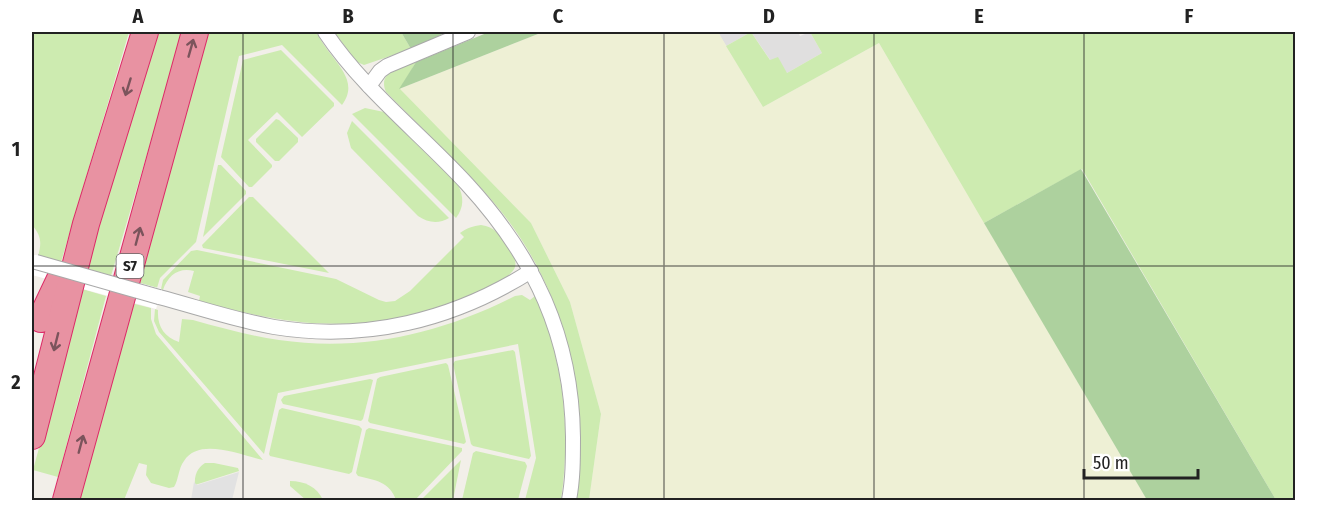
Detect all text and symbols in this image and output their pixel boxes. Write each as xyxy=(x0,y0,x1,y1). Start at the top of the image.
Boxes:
text: A xyxy=(132,4,145,28)
text: B xyxy=(342,4,354,28)
text: C xyxy=(553,4,564,28)
text: D xyxy=(763,4,775,28)
text: E xyxy=(974,4,984,28)
text: F xyxy=(1185,4,1194,28)
one-way arrow xyxy=(185,39,197,58)
one-way arrow xyxy=(122,77,133,96)
text: 1 xyxy=(12,137,20,161)
one-way arrow xyxy=(133,227,144,246)
road number: S7 xyxy=(116,254,144,278)
one-way arrow xyxy=(49,332,61,351)
text: 2 xyxy=(10,370,21,394)
one-way arrow xyxy=(76,435,87,454)
scale bar xyxy=(1084,442,1198,480)
text: 50 m xyxy=(1093,452,1129,474)

